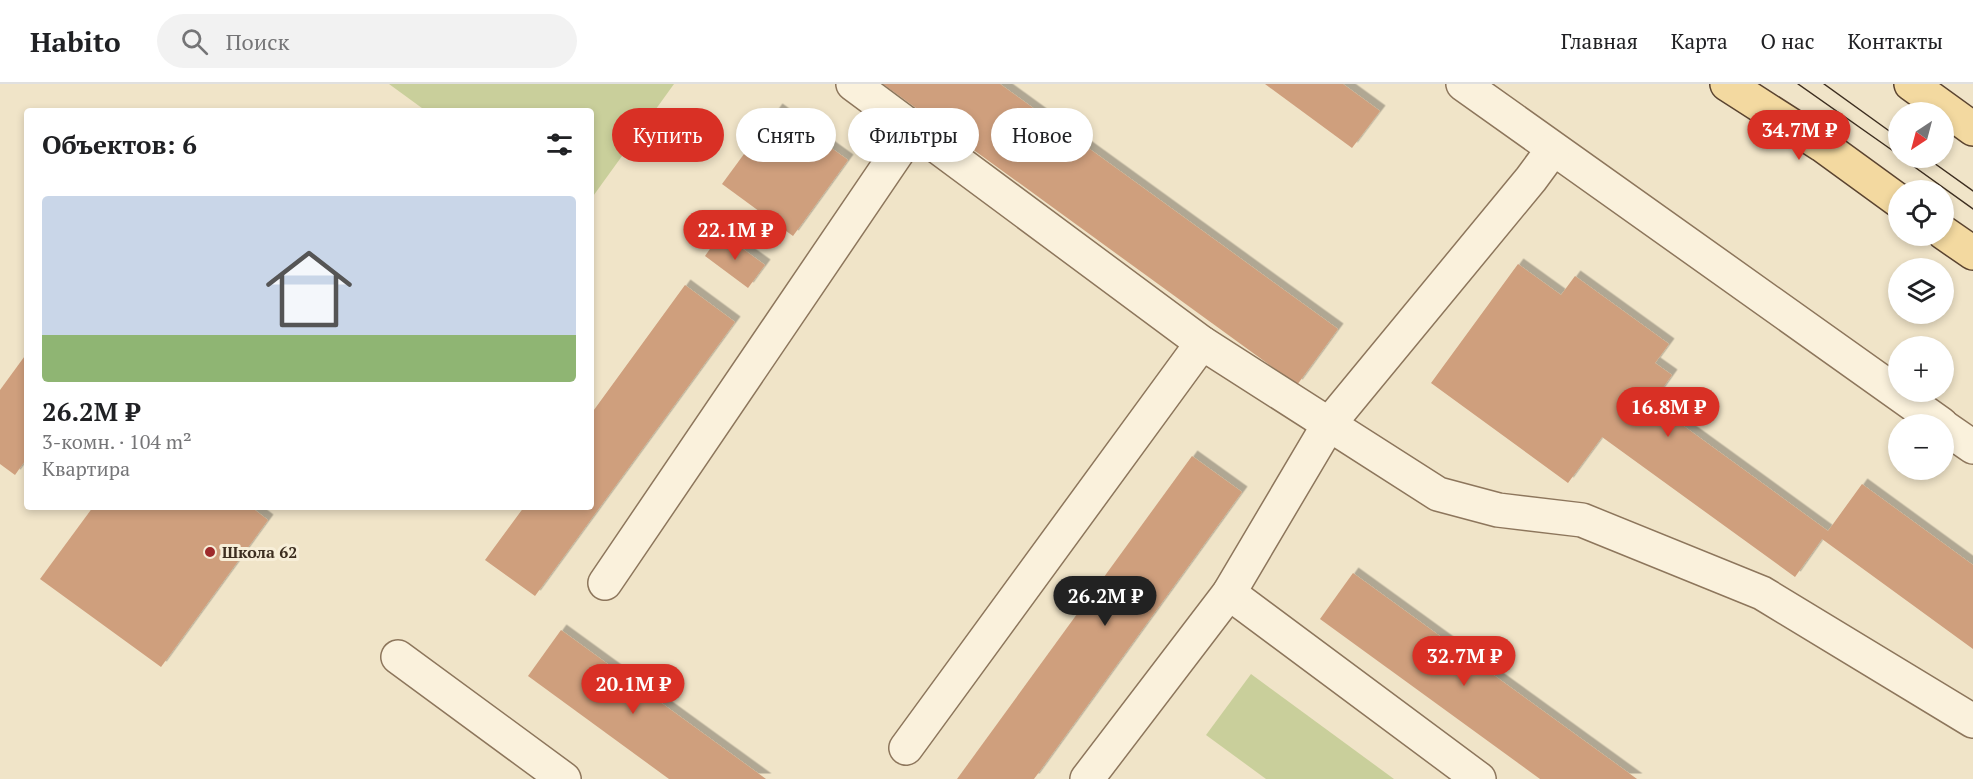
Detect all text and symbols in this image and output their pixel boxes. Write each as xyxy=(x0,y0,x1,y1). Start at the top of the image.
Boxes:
search box xyxy=(157,14,577,68)
text: Habito xyxy=(30,23,121,60)
icon: search xyxy=(178,25,211,58)
text: Поиск xyxy=(226,27,289,56)
text: Главная xyxy=(1561,27,1638,55)
text: Карта xyxy=(1671,27,1728,55)
text: О нас xyxy=(1761,27,1814,55)
text: Контакты xyxy=(1847,27,1943,55)
north arrow xyxy=(1888,102,1954,168)
map controls xyxy=(1888,102,1954,480)
chip: Купить xyxy=(612,108,724,162)
chip: Снять xyxy=(736,108,836,162)
chip: Фильтры xyxy=(848,108,979,162)
chip: Новое xyxy=(991,108,1093,162)
pin: 34.7M ₽ xyxy=(1744,110,1854,161)
text: 34.7M ₽ xyxy=(1761,116,1837,143)
text: Объектов: 6 xyxy=(42,127,197,161)
icon: filters xyxy=(543,128,576,161)
button: locate xyxy=(1888,180,1954,246)
pin: 22.1M ₽ xyxy=(680,210,790,261)
text: 22.1M ₽ xyxy=(697,216,773,243)
icon: home xyxy=(255,235,363,343)
button: layers xyxy=(1888,258,1954,324)
button: + xyxy=(1888,336,1954,402)
pin: 16.8M ₽ xyxy=(1613,387,1723,438)
text: 16.8M ₽ xyxy=(1630,393,1706,420)
text: 26.2M ₽ xyxy=(42,394,140,428)
button: − xyxy=(1888,414,1954,480)
text: 3-комн. · 104 m² xyxy=(42,428,192,455)
text: Квартира xyxy=(42,455,130,482)
place label: Школа 62 xyxy=(222,541,297,563)
marker: Школа 62 xyxy=(203,545,217,559)
pin: 26.2M ₽ xyxy=(1050,576,1160,627)
text: 26.2M ₽ xyxy=(1067,582,1143,609)
pin: 32.7M ₽ xyxy=(1409,636,1519,687)
text: 32.7M ₽ xyxy=(1426,642,1502,669)
pin: 20.1M ₽ xyxy=(578,664,688,715)
text: 20.1M ₽ xyxy=(595,670,671,697)

